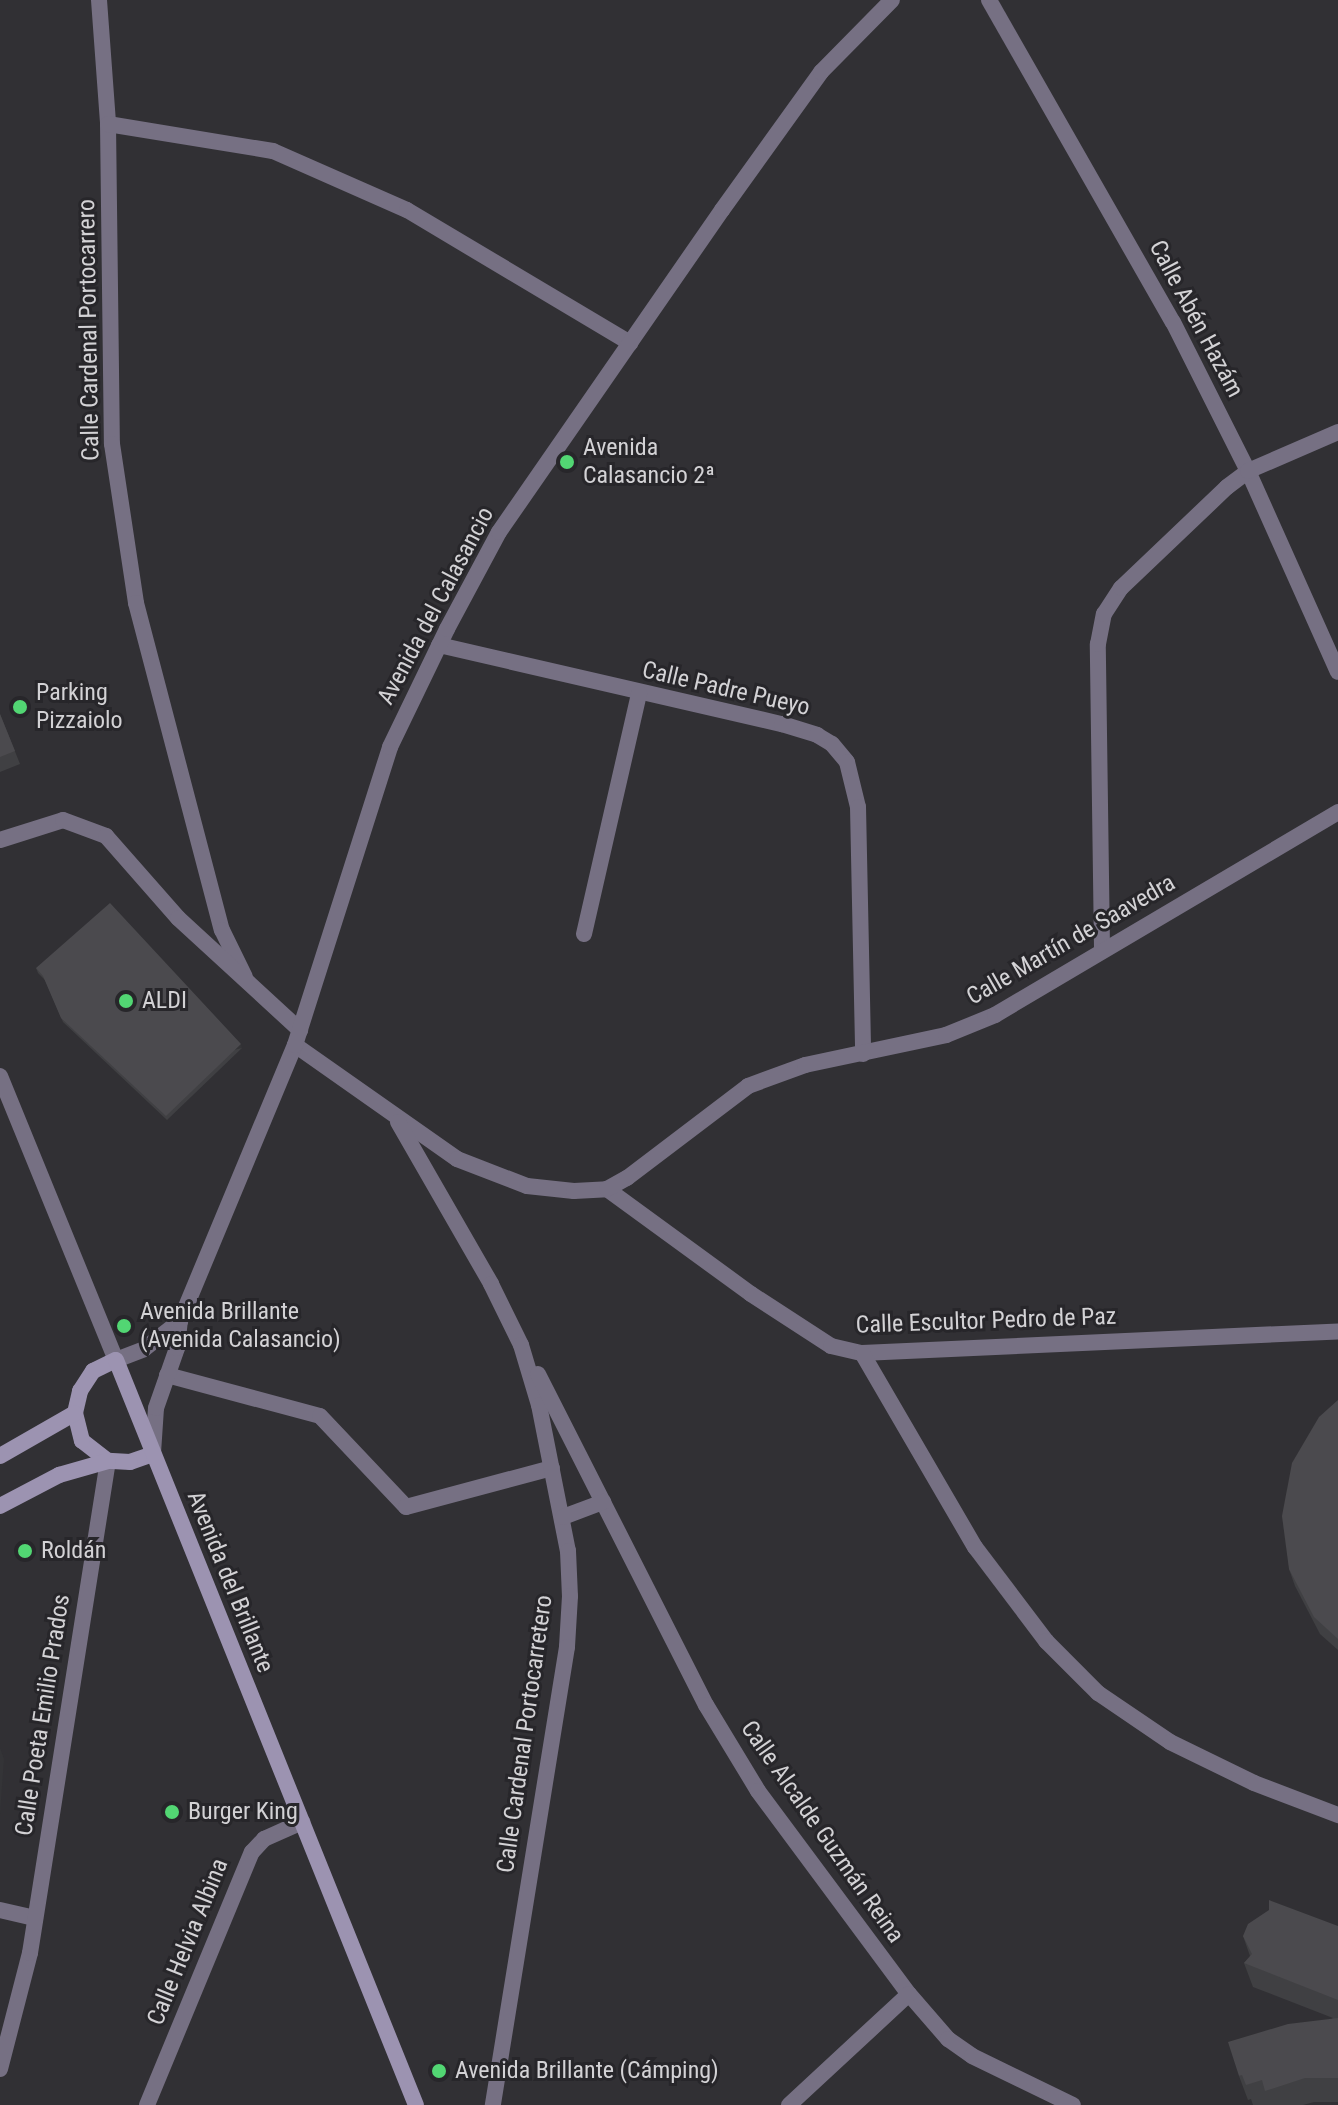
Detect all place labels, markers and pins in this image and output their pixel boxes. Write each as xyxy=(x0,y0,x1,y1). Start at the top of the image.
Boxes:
place label: Avenida Calasancio 2ª xyxy=(583,434,715,490)
marker: Avenida Calasancio 2ª xyxy=(558,453,576,471)
place label: Parking Pizzaiolo xyxy=(36,679,122,735)
marker: Parking Pizzaiolo xyxy=(11,698,29,716)
place label: ALDI xyxy=(142,987,187,1015)
marker: ALDI xyxy=(117,992,135,1010)
place label: Avenida Brillante (Avenida Calasancio) xyxy=(140,1298,341,1354)
marker: Avenida Brillante (Avenida Calasancio) xyxy=(115,1317,133,1335)
place label: Roldán xyxy=(41,1537,106,1565)
marker: Roldán xyxy=(16,1542,34,1560)
place label: Burger King xyxy=(188,1798,298,1826)
marker: Burger King xyxy=(163,1803,181,1821)
place label: Avenida Brillante (Cámping) xyxy=(455,2057,719,2085)
marker: Avenida Brillante (Cámping) xyxy=(430,2062,448,2080)

